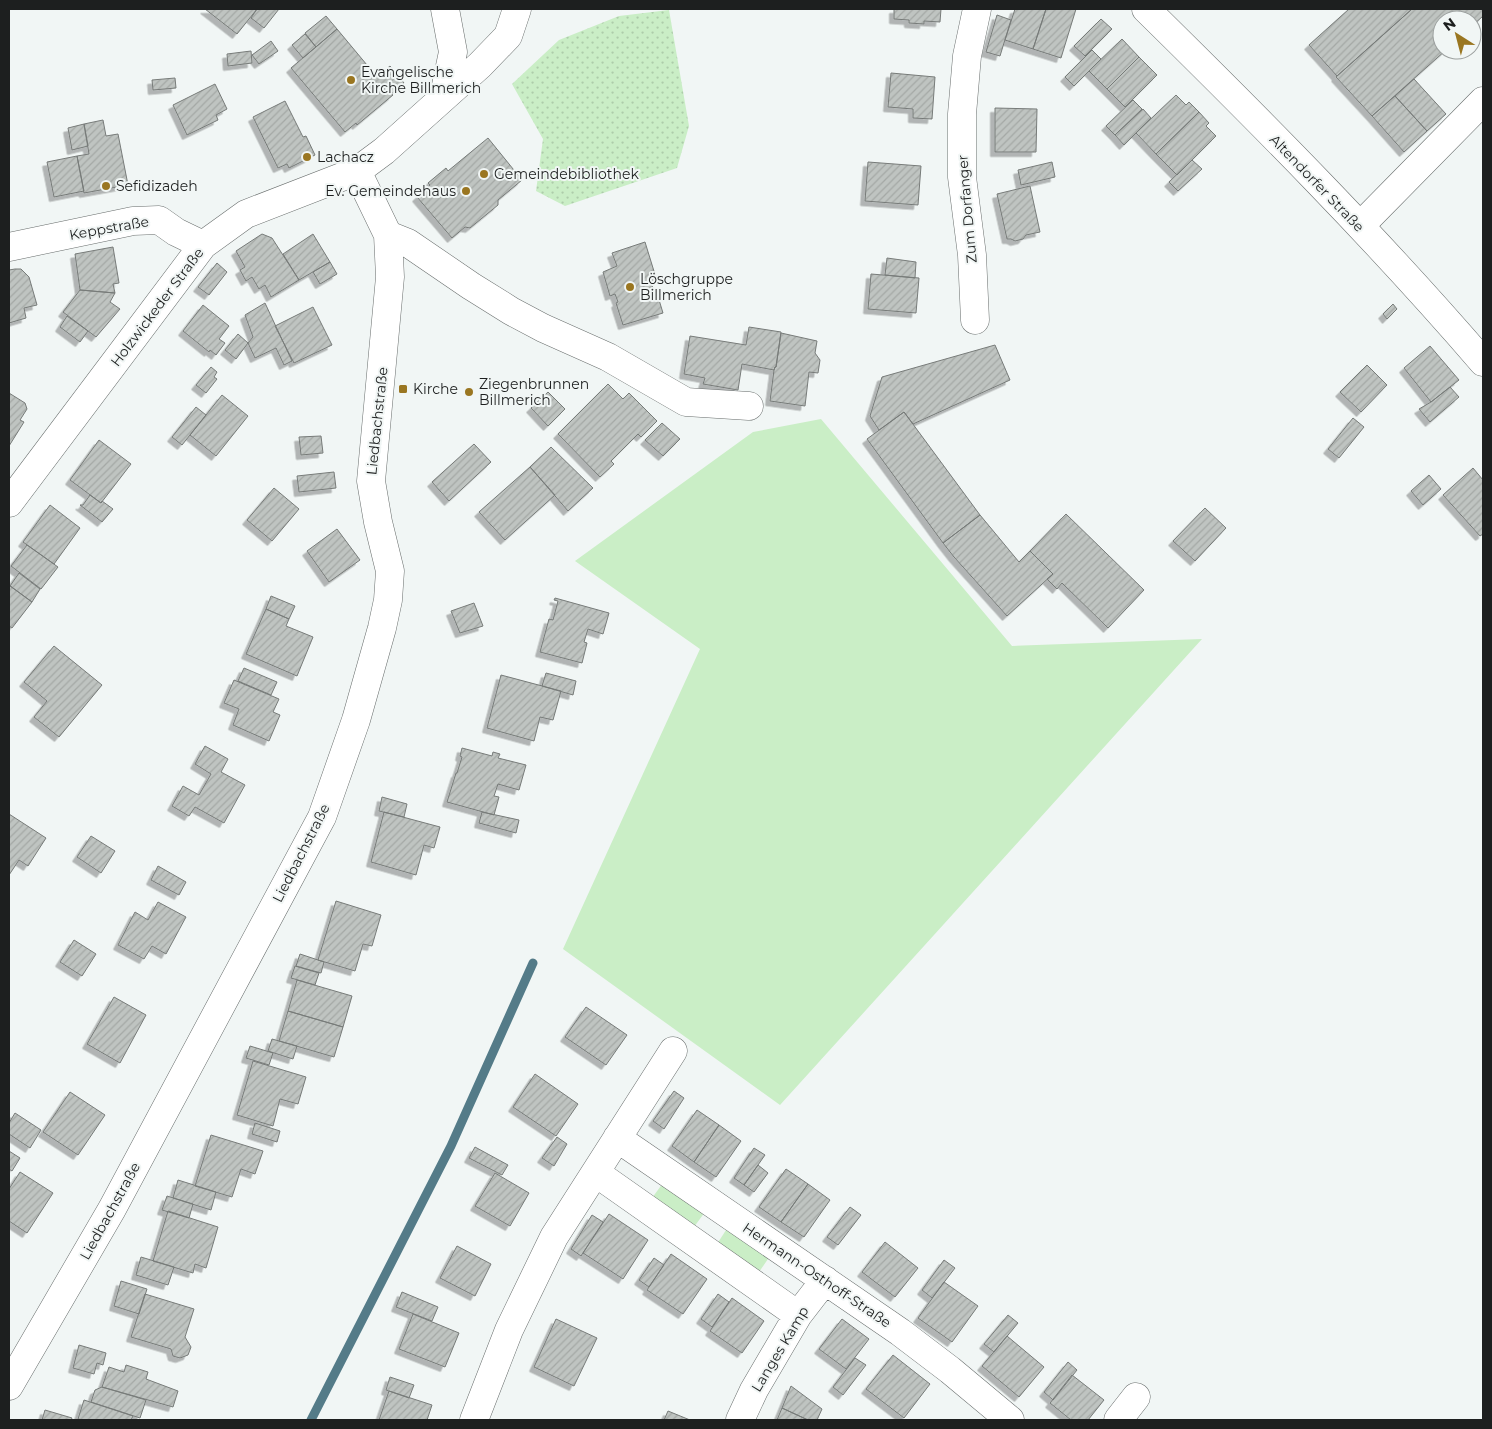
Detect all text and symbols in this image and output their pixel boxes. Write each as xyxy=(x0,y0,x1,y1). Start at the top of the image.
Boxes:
north arrow xyxy=(1432,10,1482,60)
text: N xyxy=(1439,14,1459,35)
place label: Evangelische Kirche Billmerich xyxy=(361,63,481,97)
marker: Evangelische Kirche Billmerich xyxy=(345,74,357,86)
street label: Altendorfer Straße xyxy=(1266,130,1368,236)
place label: Lachacz xyxy=(317,148,374,166)
marker: Lachacz xyxy=(301,151,313,163)
street label: Zum Dorfanger xyxy=(953,154,981,264)
place label: Gemeindebibliothek xyxy=(494,165,639,183)
marker: Gemeindebibliothek xyxy=(478,168,490,180)
place label: Sefidizadeh xyxy=(116,177,198,195)
marker: Sefidizadeh xyxy=(100,180,112,192)
place label: Ev. Gemeindehaus xyxy=(325,182,456,200)
marker: Ev. Gemeindehaus xyxy=(460,185,472,197)
street label: Keppstraße xyxy=(68,212,150,244)
street label: Holzwickeder Straße xyxy=(106,244,208,370)
place label: Löschgruppe Billmerich xyxy=(640,270,733,304)
marker: Löschgruppe Billmerich xyxy=(624,281,636,293)
street label: Liedbachstraße xyxy=(362,366,392,476)
place label: Ziegenbrunnen Billmerich xyxy=(479,375,589,409)
place label: Kirche xyxy=(413,380,458,398)
marker: Kirche xyxy=(397,383,409,395)
marker: Ziegenbrunnen Billmerich xyxy=(463,386,475,398)
street label: Liedbachstraße xyxy=(268,801,334,905)
street label: Liedbachstraße xyxy=(76,1159,144,1263)
street label: Hermann-Osthoff-Straße xyxy=(739,1219,895,1331)
street label: Langes Kamp xyxy=(747,1303,813,1395)

